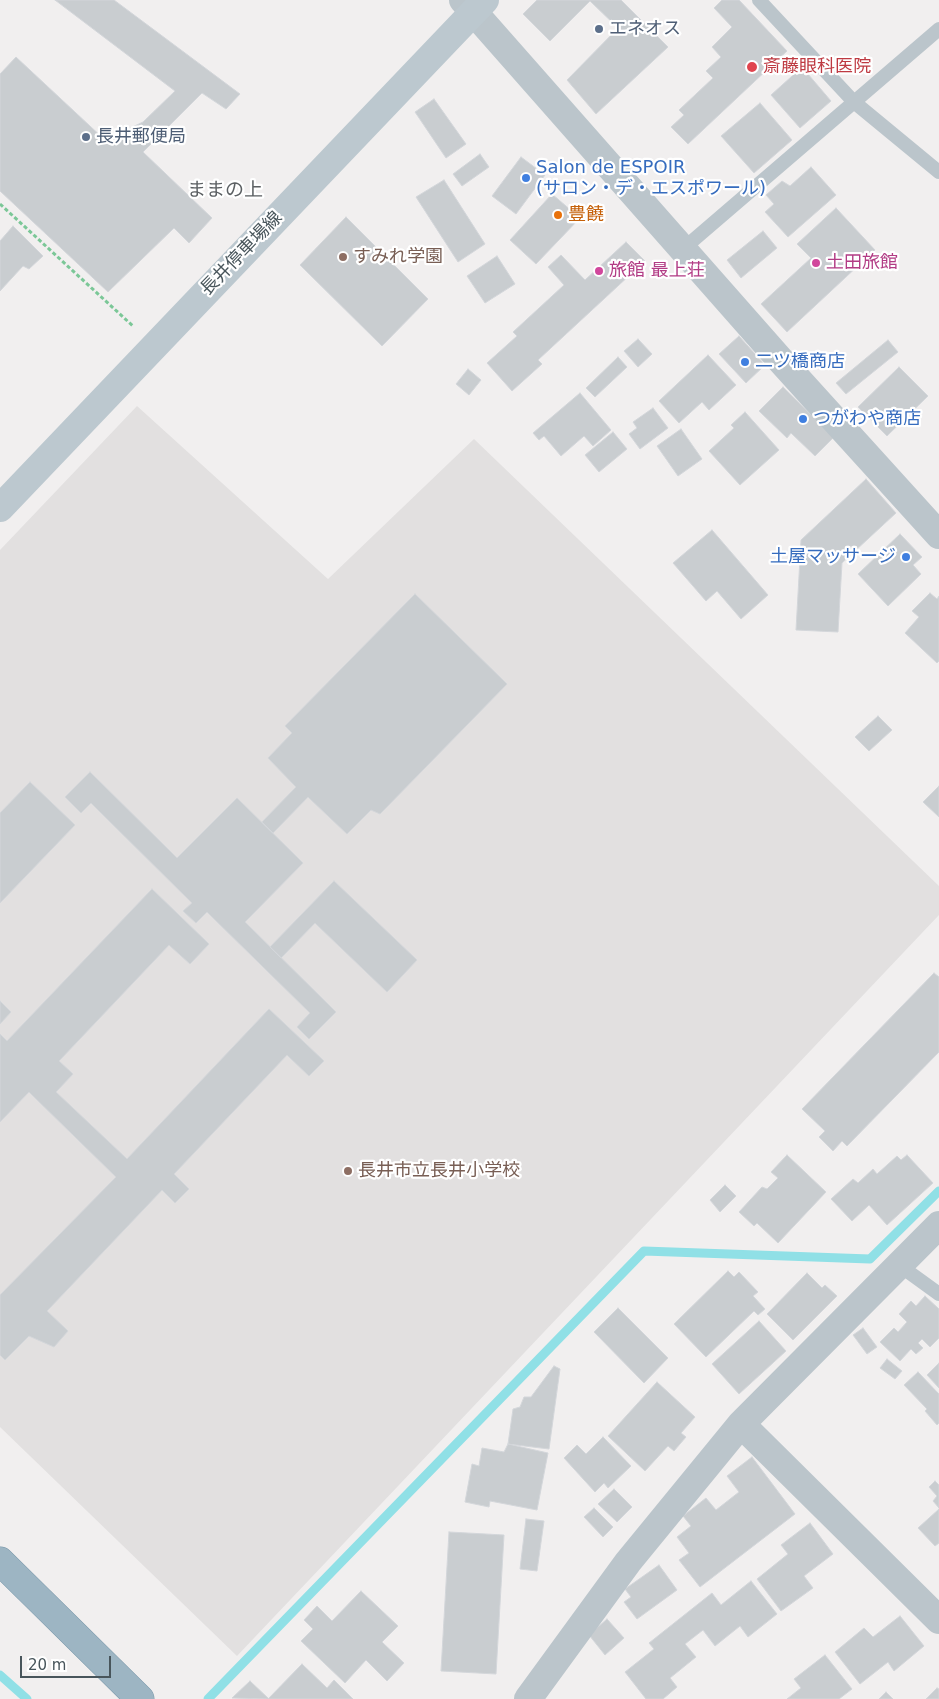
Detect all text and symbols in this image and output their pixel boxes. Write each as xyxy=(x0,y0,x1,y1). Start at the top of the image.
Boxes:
place label: エネオス xyxy=(609,18,681,40)
marker: エネオス xyxy=(593,23,605,35)
place label: 斎藤眼科医院 xyxy=(763,56,871,78)
marker: 斎藤眼科医院 xyxy=(745,60,759,74)
place label: 長井郵便局 xyxy=(96,126,186,148)
marker: 長井郵便局 xyxy=(80,131,92,143)
place label: Salon de ESPOIR (サロン・デ・エスポワール) xyxy=(536,157,766,200)
marker: Salon de ESPOIR (サロン・デ・エスポワール) xyxy=(520,172,532,184)
district label: ままの上 xyxy=(187,180,263,202)
place label: 豊饒 xyxy=(568,204,604,226)
street label: 長井停車場線 xyxy=(197,208,287,300)
marker: 豊饒 xyxy=(552,209,564,221)
place label: すみれ学園 xyxy=(353,246,443,268)
marker: すみれ学園 xyxy=(337,251,349,263)
place label: 土田旅館 xyxy=(826,252,898,274)
marker: 土田旅館 xyxy=(810,257,822,269)
place label: 旅館 最上荘 xyxy=(609,260,705,282)
marker: 旅館 最上荘 xyxy=(593,265,605,277)
place label: 二ツ橋商店 xyxy=(755,351,845,373)
marker: 二ツ橋商店 xyxy=(739,356,751,368)
place label: つがわや商店 xyxy=(813,408,921,430)
marker: つがわや商店 xyxy=(797,413,809,425)
place label: 土屋マッサージ xyxy=(770,546,896,568)
marker: 土屋マッサージ xyxy=(900,551,912,563)
place label: 長井市立長井小学校 xyxy=(358,1160,520,1182)
marker: 長井市立長井小学校 xyxy=(342,1165,354,1177)
scale bar xyxy=(22,1646,114,1678)
text: 20 m xyxy=(28,1656,66,1674)

